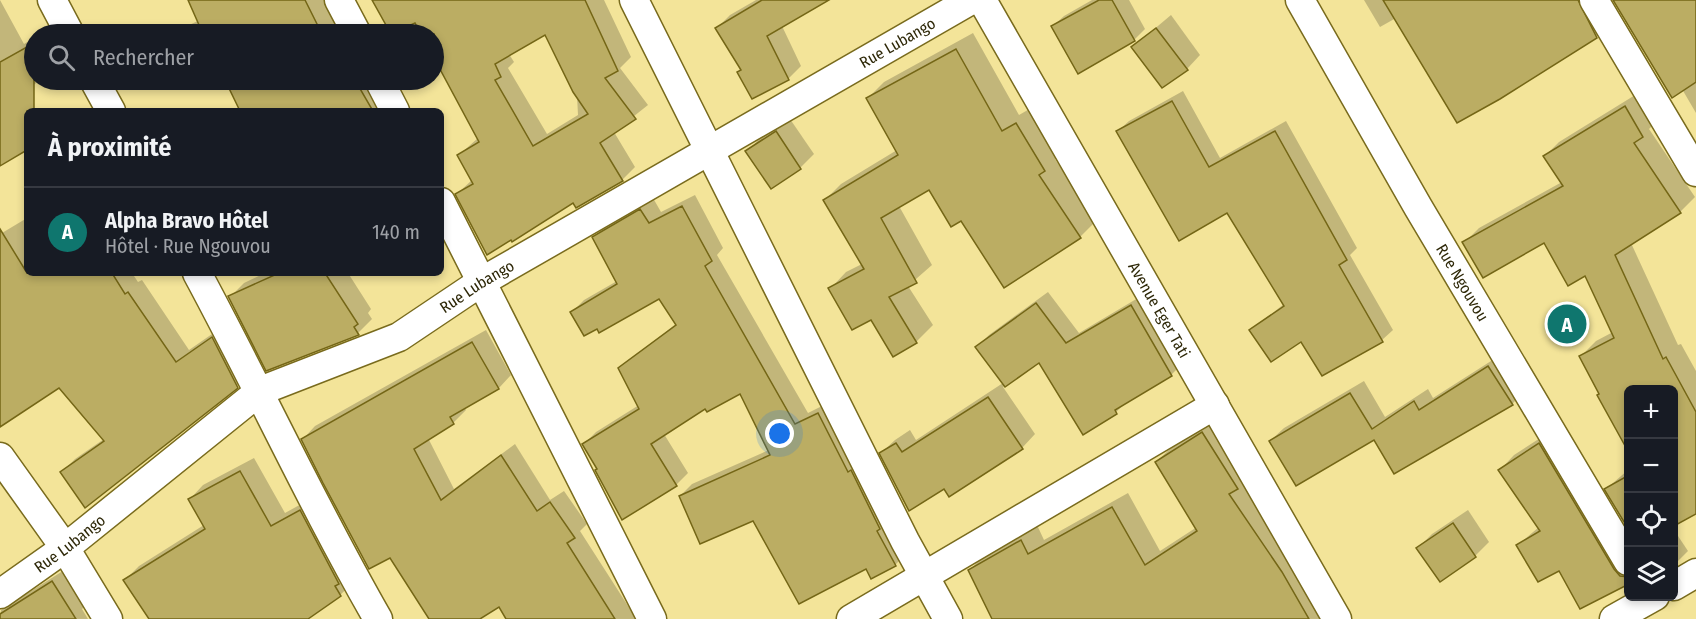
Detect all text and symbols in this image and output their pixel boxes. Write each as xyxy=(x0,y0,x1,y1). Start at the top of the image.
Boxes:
street label: Rue Lubango xyxy=(856,14,939,72)
search box xyxy=(24,24,444,90)
icon: search xyxy=(45,41,78,74)
text: Rechercher xyxy=(93,44,194,71)
text: À proximité xyxy=(48,132,171,163)
text: Alpha Bravo Hôtel xyxy=(105,207,268,234)
text: A xyxy=(62,220,73,244)
text: 140 m xyxy=(372,220,420,244)
text: Hôtel · Rue Ngouvou xyxy=(105,234,271,258)
street label: Rue Ngouvou xyxy=(1432,241,1493,325)
street label: Rue Lubango xyxy=(436,256,517,317)
street label: Avenue Eger Tati xyxy=(1124,259,1194,361)
pin: A xyxy=(1548,302,1586,346)
map controls xyxy=(1624,385,1678,601)
button: + xyxy=(1624,385,1678,439)
your location xyxy=(765,419,794,448)
button: − xyxy=(1624,439,1678,493)
button: locate xyxy=(1624,493,1678,547)
street label: Rue Lubango xyxy=(31,511,109,577)
button: layers xyxy=(1624,547,1678,601)

